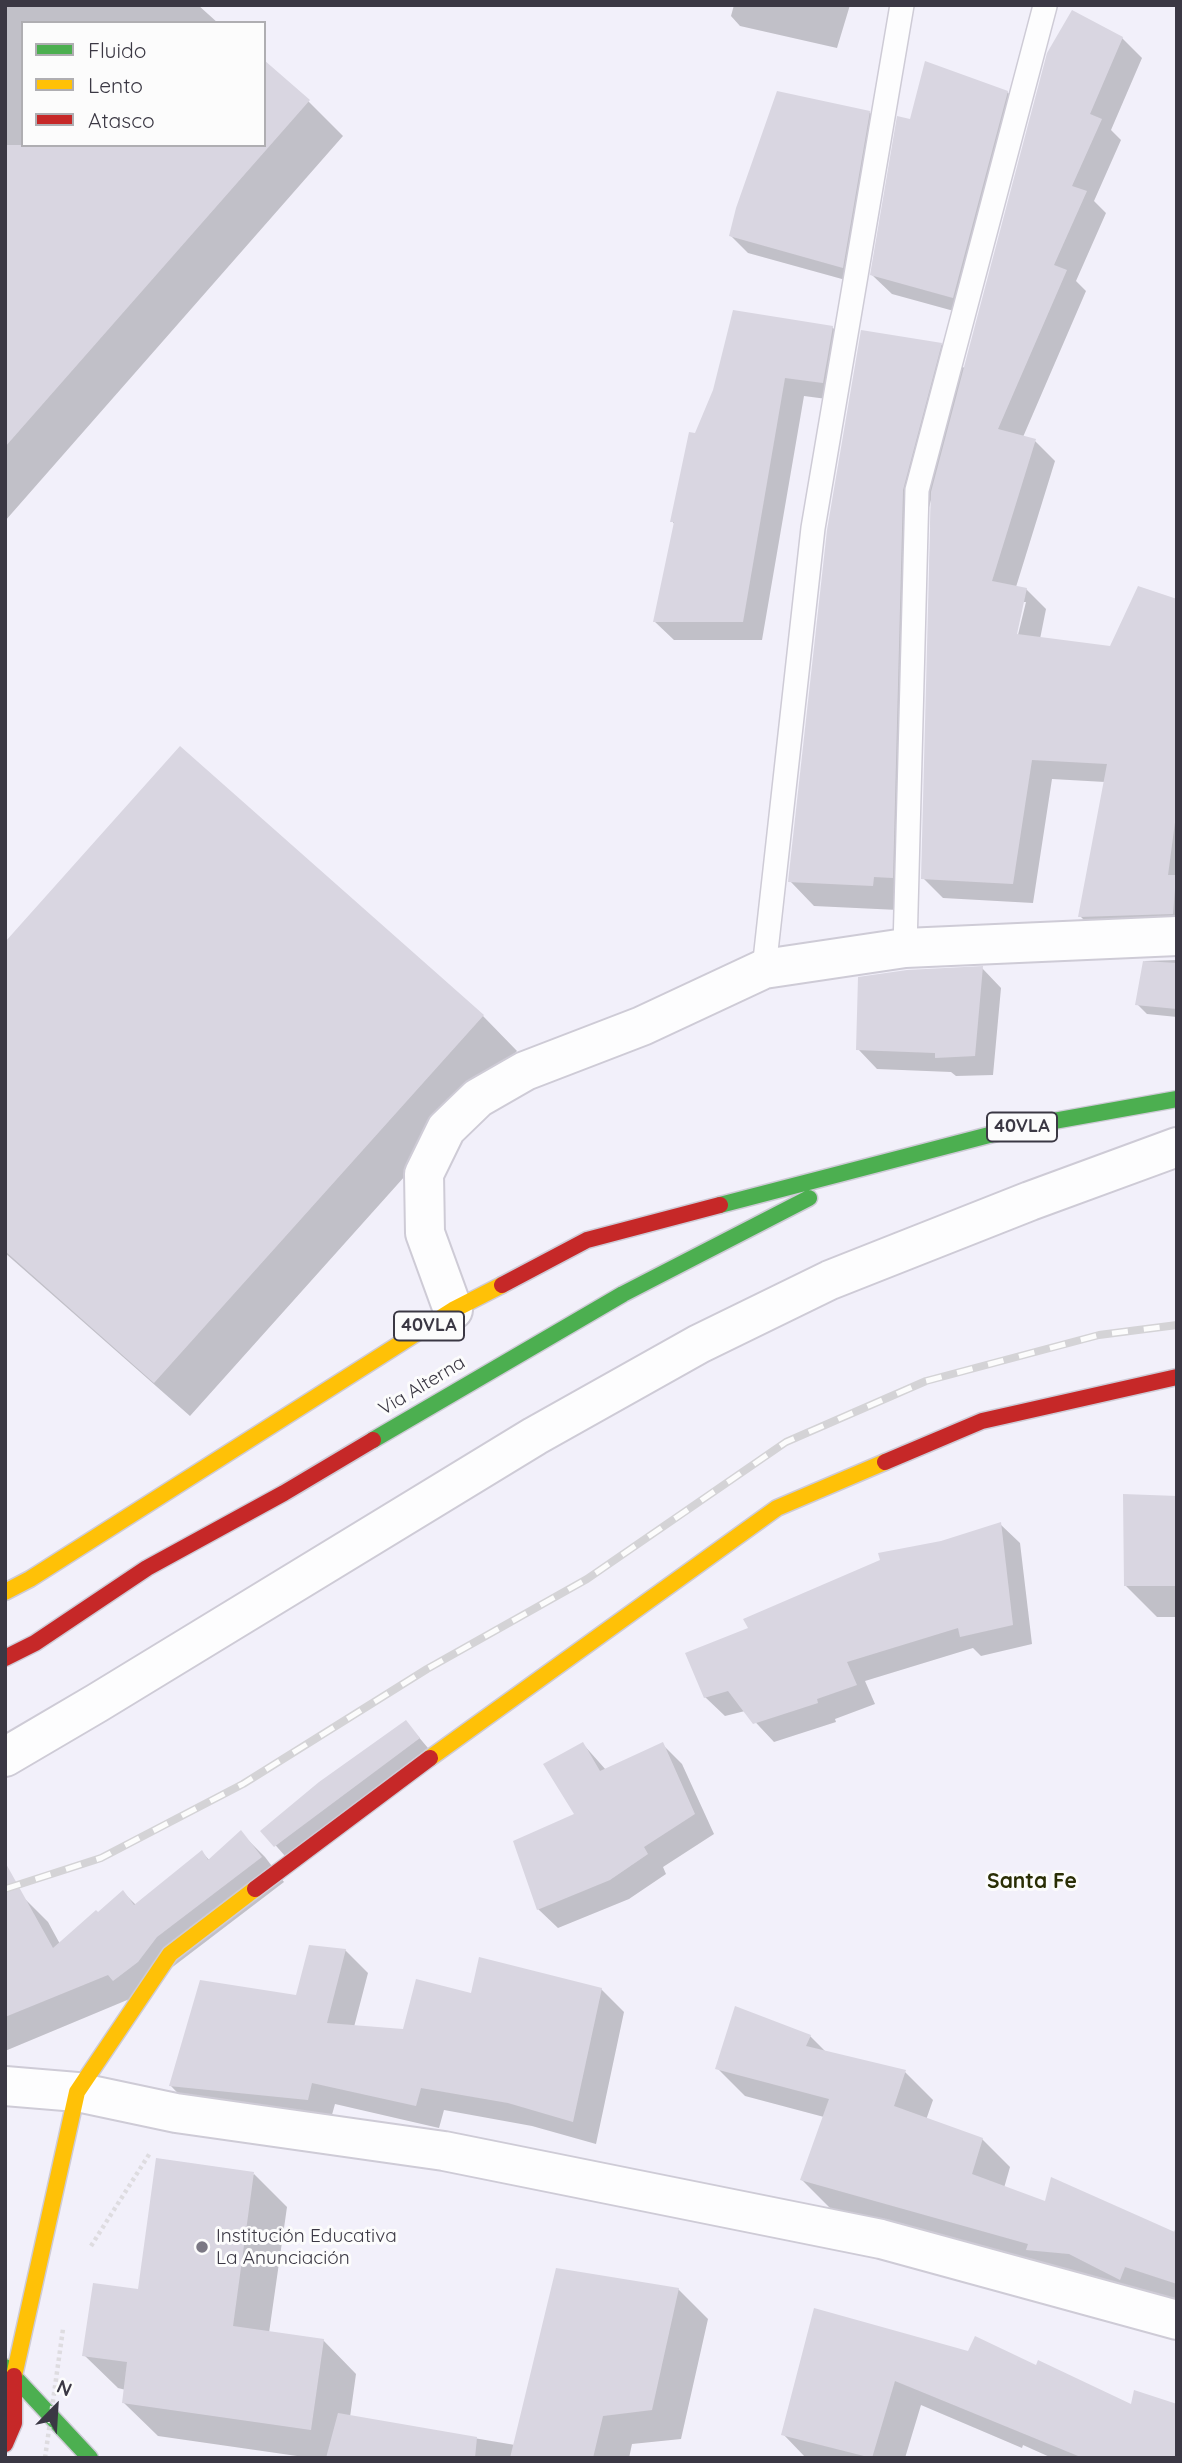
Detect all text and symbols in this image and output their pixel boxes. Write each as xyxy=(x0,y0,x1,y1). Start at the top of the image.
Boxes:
legend xyxy=(21,21,266,147)
text: Fluido xyxy=(88,37,146,63)
text: Lento xyxy=(88,72,143,98)
text: Atasco xyxy=(88,107,155,133)
road number: 40VLA xyxy=(987,1112,1057,1142)
road number: 40VLA xyxy=(394,1311,464,1340)
street label: Via Alterna xyxy=(375,1351,469,1421)
district label: Santa Fe xyxy=(987,1869,1077,1895)
place label: Institución Educativa La Anunciación xyxy=(216,2225,397,2269)
marker: Institución Educativa La Anunciación xyxy=(194,2239,210,2255)
north arrow xyxy=(21,2372,91,2442)
text: N xyxy=(53,2374,76,2402)

